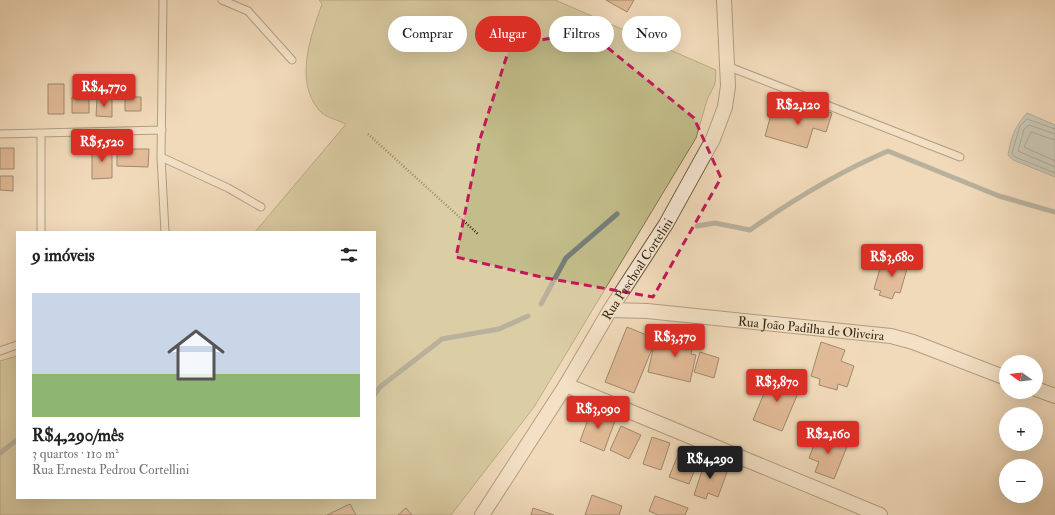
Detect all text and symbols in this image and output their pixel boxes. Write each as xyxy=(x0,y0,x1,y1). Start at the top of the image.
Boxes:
chip: Comprar xyxy=(388,16,467,52)
chip: Alugar xyxy=(475,16,541,52)
chip: Filtros xyxy=(549,16,614,52)
chip: Novo xyxy=(622,16,681,52)
pin: R$4,770 xyxy=(67,74,141,108)
text: R$4,770 xyxy=(81,79,127,95)
pin: R$2,120 xyxy=(761,92,835,126)
text: R$2,120 xyxy=(776,97,820,113)
pin: R$5,520 xyxy=(65,129,139,163)
text: R$5,520 xyxy=(80,134,124,150)
street label: Rua Paschoal Cortelini xyxy=(599,215,677,323)
icon: filters xyxy=(338,244,360,266)
pin: R$3,680 xyxy=(855,244,929,278)
text: 9 imóveis xyxy=(32,245,95,266)
text: R$3,680 xyxy=(870,249,914,265)
street label: Rua João Padilha de Oliveira xyxy=(737,313,886,344)
icon: home xyxy=(160,319,232,391)
pin: R$3,370 xyxy=(638,324,712,358)
text: R$3,370 xyxy=(654,329,696,345)
north arrow xyxy=(999,355,1043,399)
map controls xyxy=(999,355,1043,503)
pin: R$3,870 xyxy=(740,369,814,403)
text: R$3,870 xyxy=(755,374,799,390)
pin: R$3,090 xyxy=(561,396,635,430)
text: R$3,090 xyxy=(576,401,620,417)
button: + xyxy=(999,407,1043,451)
pin: R$2,160 xyxy=(791,421,865,455)
text: R$4,290/mês xyxy=(32,425,124,446)
text: R$2,160 xyxy=(806,426,850,442)
text: 3 quartos · 110 m² xyxy=(32,446,119,462)
pin: R$4,290 xyxy=(673,446,747,480)
text: R$4,290 xyxy=(687,451,733,467)
button: − xyxy=(999,459,1043,503)
text: Rua Ernesta Pedrou Cortellini xyxy=(32,462,189,478)

